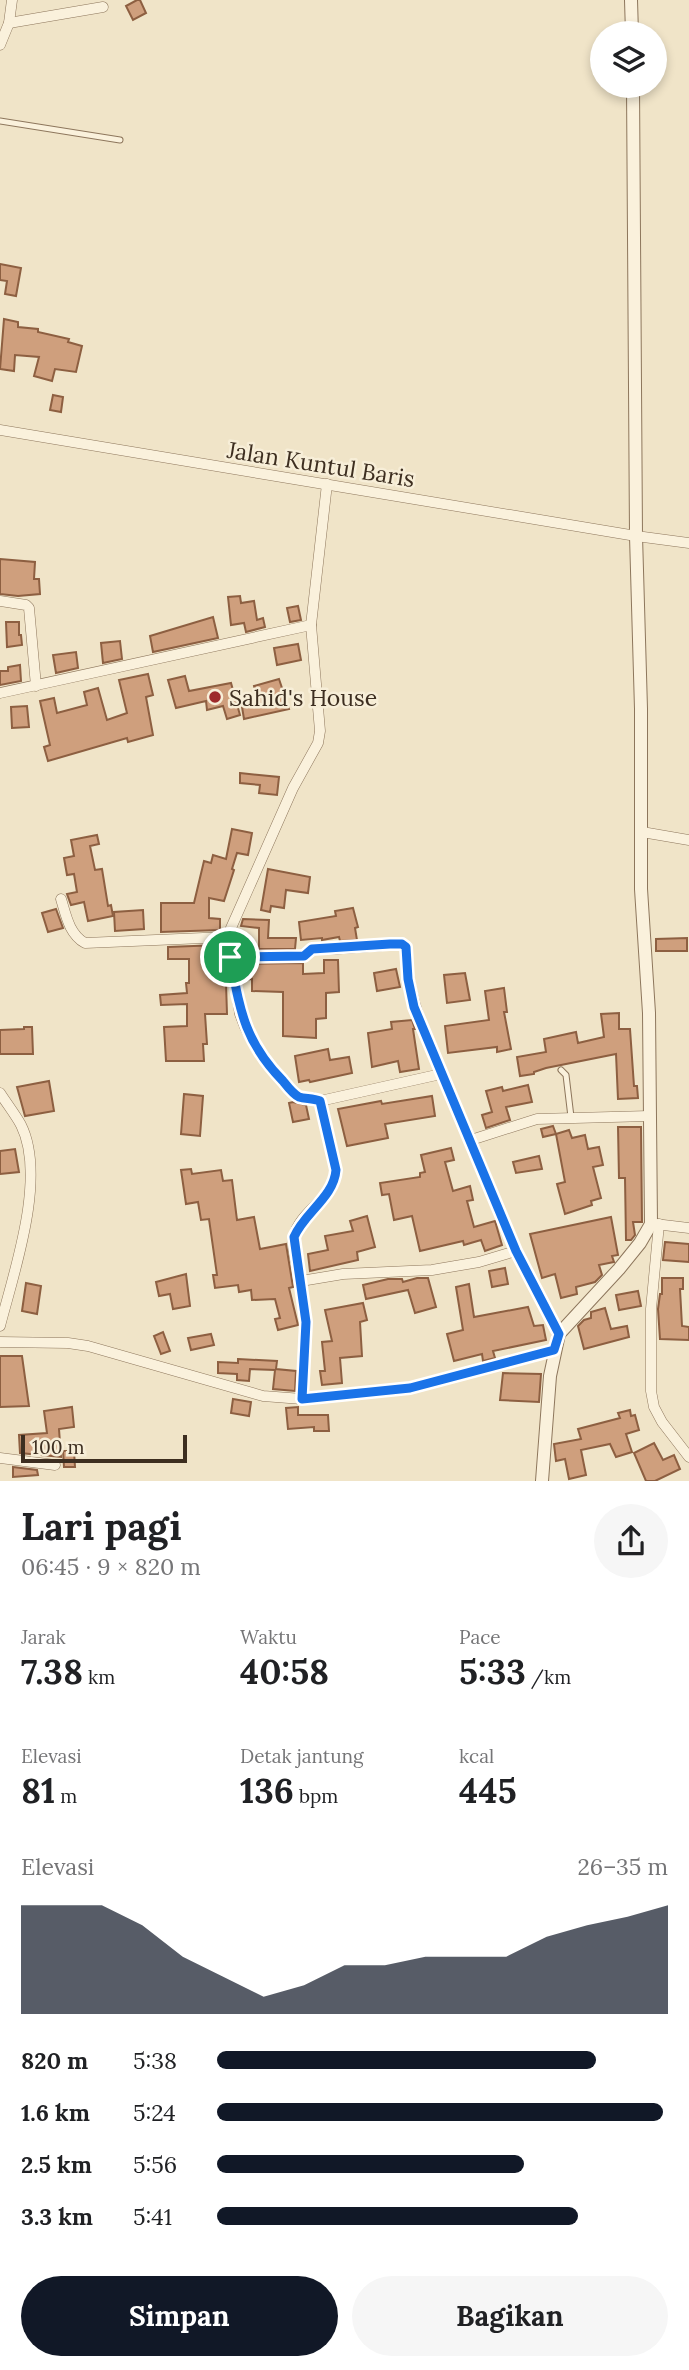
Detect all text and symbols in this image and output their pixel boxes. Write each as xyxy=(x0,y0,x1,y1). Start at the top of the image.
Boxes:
map controls xyxy=(590,21,667,98)
button: layers xyxy=(590,21,667,98)
street label: Jalan Kuntul Baris xyxy=(224,435,417,493)
place label: Sahid's House xyxy=(229,683,377,712)
marker: Sahid's House xyxy=(207,689,223,705)
pin xyxy=(200,927,260,987)
icon: arrive xyxy=(211,938,249,976)
scale bar xyxy=(21,1432,187,1464)
text: 100 m xyxy=(32,1435,85,1459)
text: Lari pagi xyxy=(21,1502,182,1550)
button: share xyxy=(594,1504,668,1578)
text: 06:45 · 9 × 820 m xyxy=(21,1552,201,1581)
text: Jarak xyxy=(21,1625,66,1649)
text: Waktu xyxy=(240,1625,297,1649)
text: Pace xyxy=(459,1625,501,1649)
text: 7.38 xyxy=(21,1649,83,1694)
text: 40:58 xyxy=(240,1649,329,1694)
text: 5:33 xyxy=(459,1649,526,1694)
text: km xyxy=(83,1665,115,1689)
text: /km xyxy=(526,1665,571,1689)
text: Elevasi xyxy=(21,1744,82,1768)
text: Detak jantung xyxy=(240,1744,364,1768)
text: kcal xyxy=(459,1744,494,1768)
text: 81 xyxy=(21,1768,55,1813)
text: 136 xyxy=(240,1768,294,1813)
text: 445 xyxy=(459,1768,517,1813)
text: m xyxy=(55,1784,77,1808)
text: bpm xyxy=(294,1784,338,1808)
text: Elevasi xyxy=(21,1852,94,1881)
text: 26–35 m xyxy=(577,1852,668,1881)
text: 820 m xyxy=(21,2046,88,2075)
text: 5:38 xyxy=(133,2046,177,2075)
text: 1.6 km xyxy=(21,2098,90,2127)
text: 5:24 xyxy=(133,2098,176,2127)
text: 2.5 km xyxy=(21,2150,92,2179)
text: 5:56 xyxy=(133,2150,177,2179)
text: 3.3 km xyxy=(21,2202,93,2231)
text: 5:41 xyxy=(133,2202,172,2231)
button: Simpan xyxy=(21,2276,338,2356)
button: Bagikan xyxy=(352,2276,668,2356)

